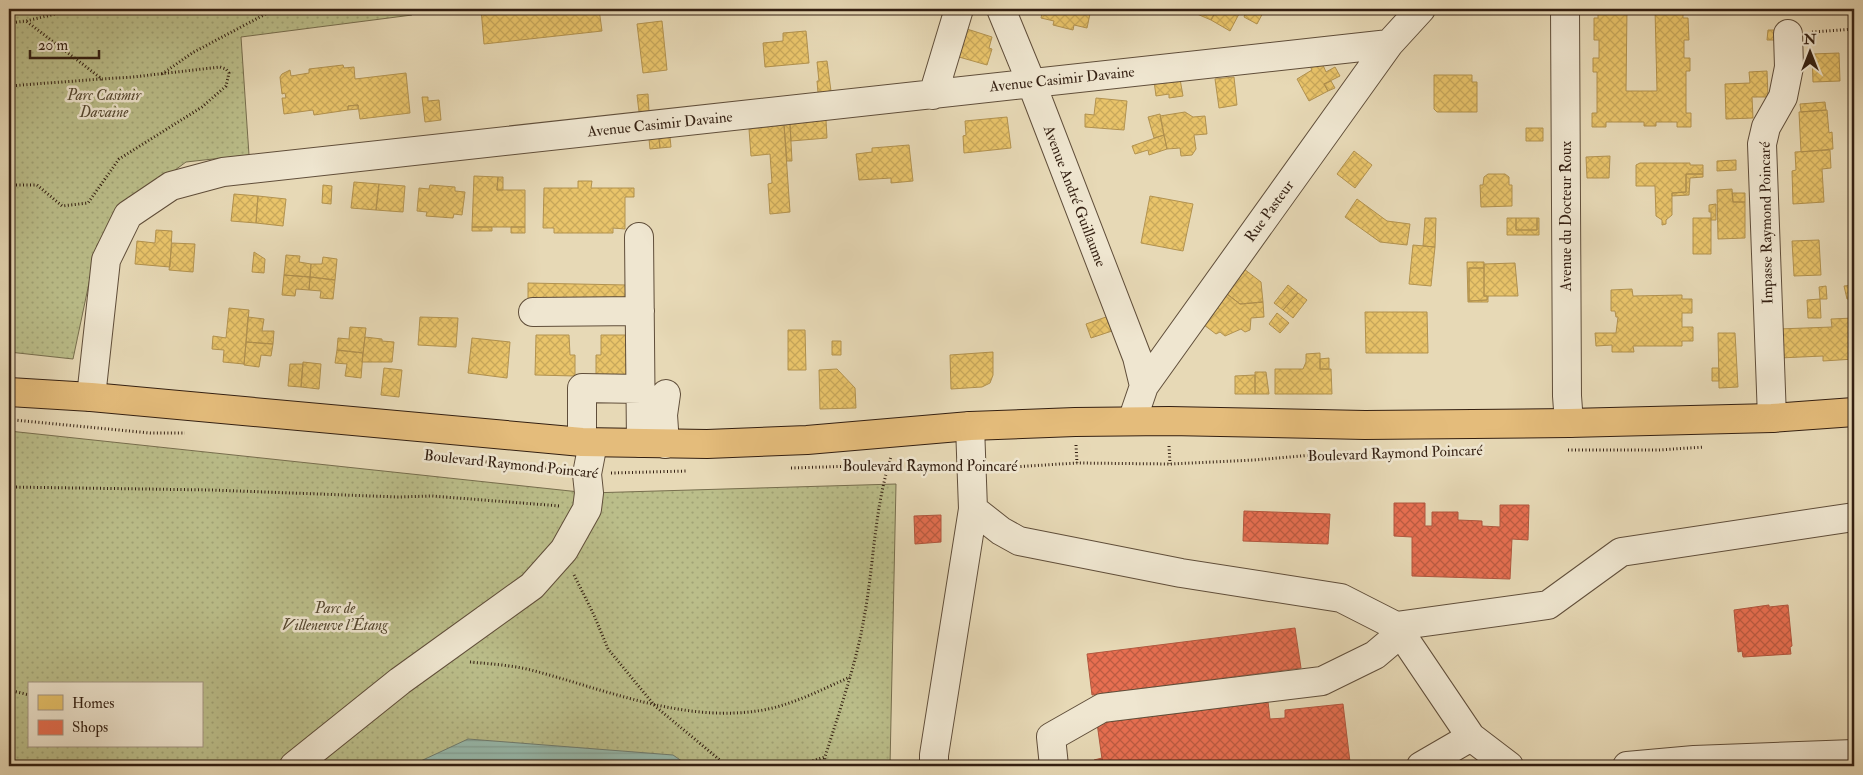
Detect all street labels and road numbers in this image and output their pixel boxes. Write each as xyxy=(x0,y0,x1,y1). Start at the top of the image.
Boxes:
street label: Avenue Casimir Davaine xyxy=(988,62,1136,97)
street label: Avenue Casimir Davaine xyxy=(586,107,734,142)
street label: Avenue André Guillaume xyxy=(1038,122,1110,270)
street label: Avenue du Docteur Roux xyxy=(1557,141,1576,292)
street label: Impasse Raymond Poincaré xyxy=(1756,141,1778,305)
street label: Rue Pasteur xyxy=(1241,176,1298,246)
street label: Boulevard Raymond Poincaré xyxy=(1307,441,1484,466)
street label: Boulevard Raymond Poincaré xyxy=(423,446,600,483)
street label: Boulevard Raymond Poincaré xyxy=(842,457,1018,476)

